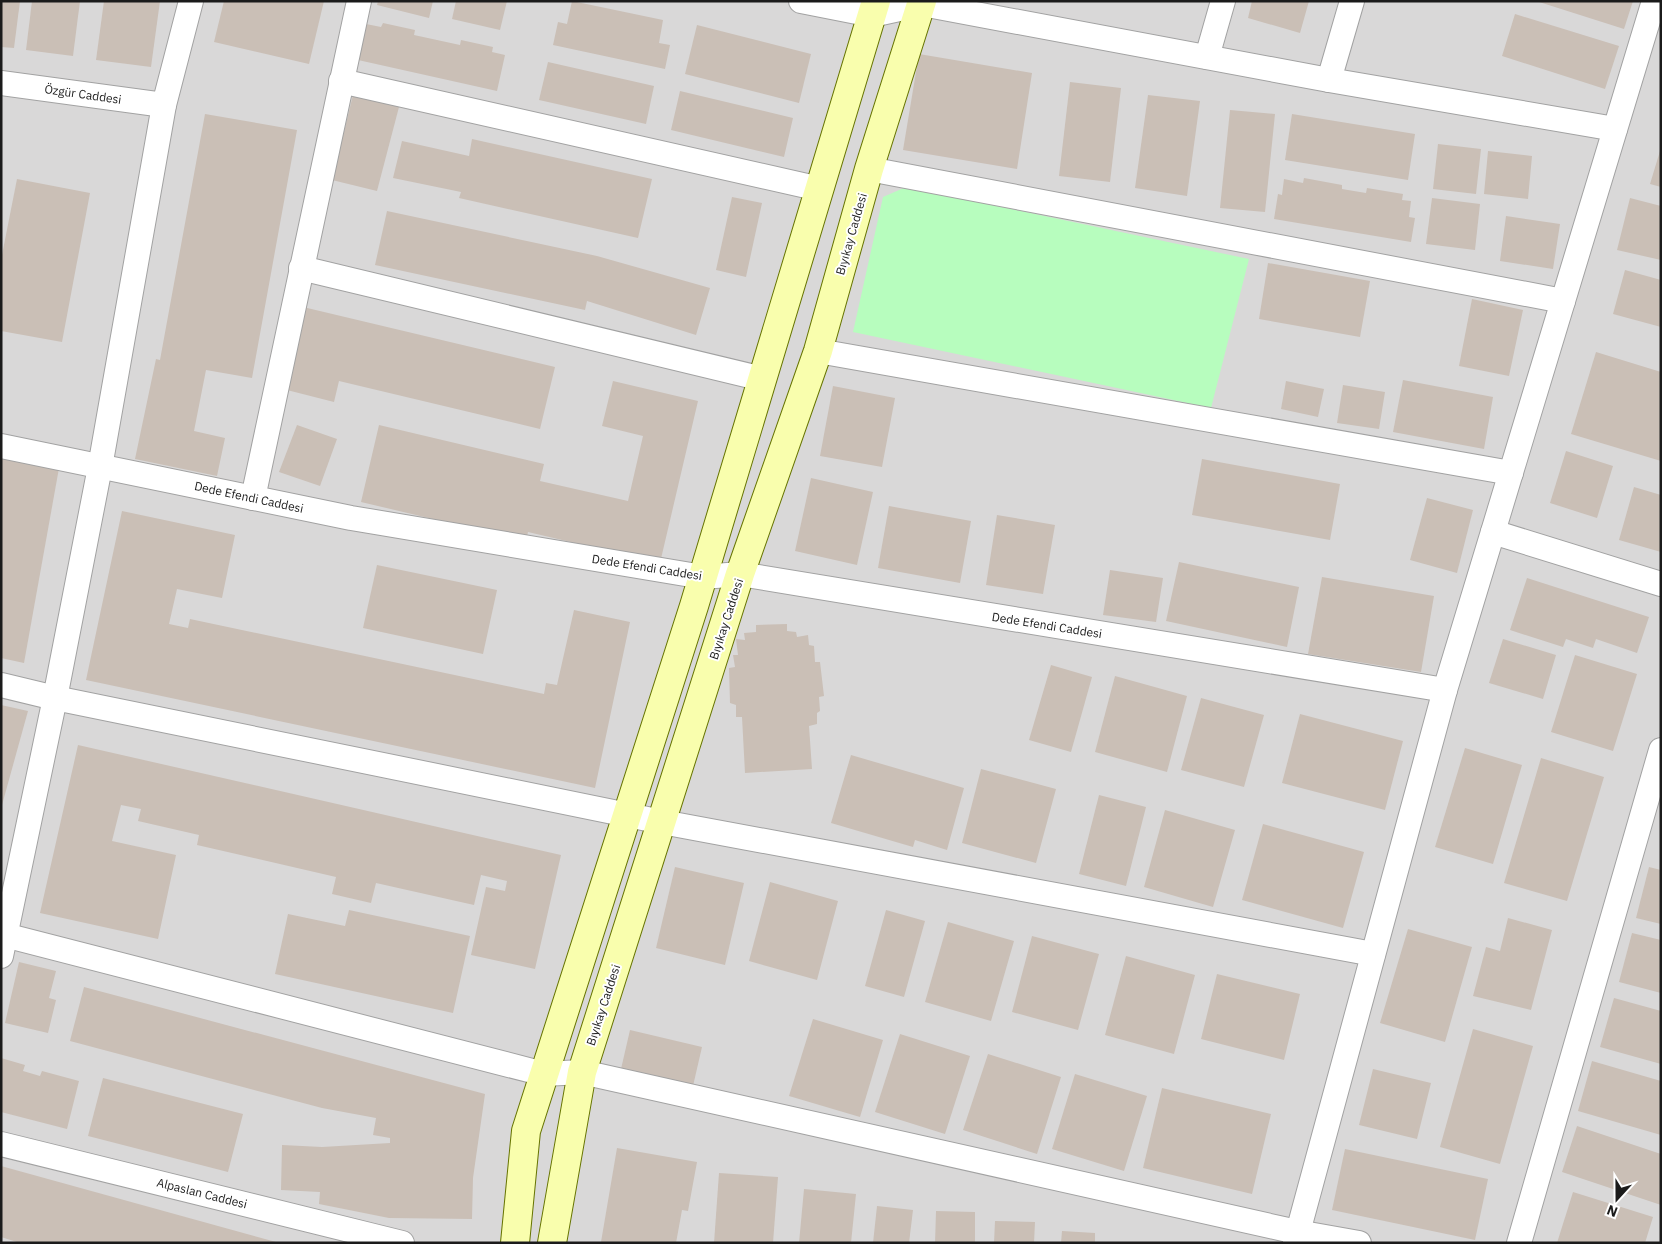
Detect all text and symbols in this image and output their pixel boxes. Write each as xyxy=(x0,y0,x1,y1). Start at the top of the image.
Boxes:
street label: Özgür Caddesi xyxy=(44,81,122,107)
street label: Bıyıkay Caddesi xyxy=(832,191,870,277)
street label: Dede Efendi Caddesi xyxy=(193,478,305,516)
street label: Dede Efendi Caddesi xyxy=(591,551,703,583)
street label: Bıyıkay Caddesi xyxy=(706,577,746,661)
street label: Dede Efendi Caddesi xyxy=(991,609,1103,641)
street label: Bıyıkay Caddesi xyxy=(583,963,623,1047)
north arrow xyxy=(1592,1174,1642,1224)
street label: Alpaslan Caddesi xyxy=(155,1175,249,1211)
text: N xyxy=(1604,1201,1620,1221)

